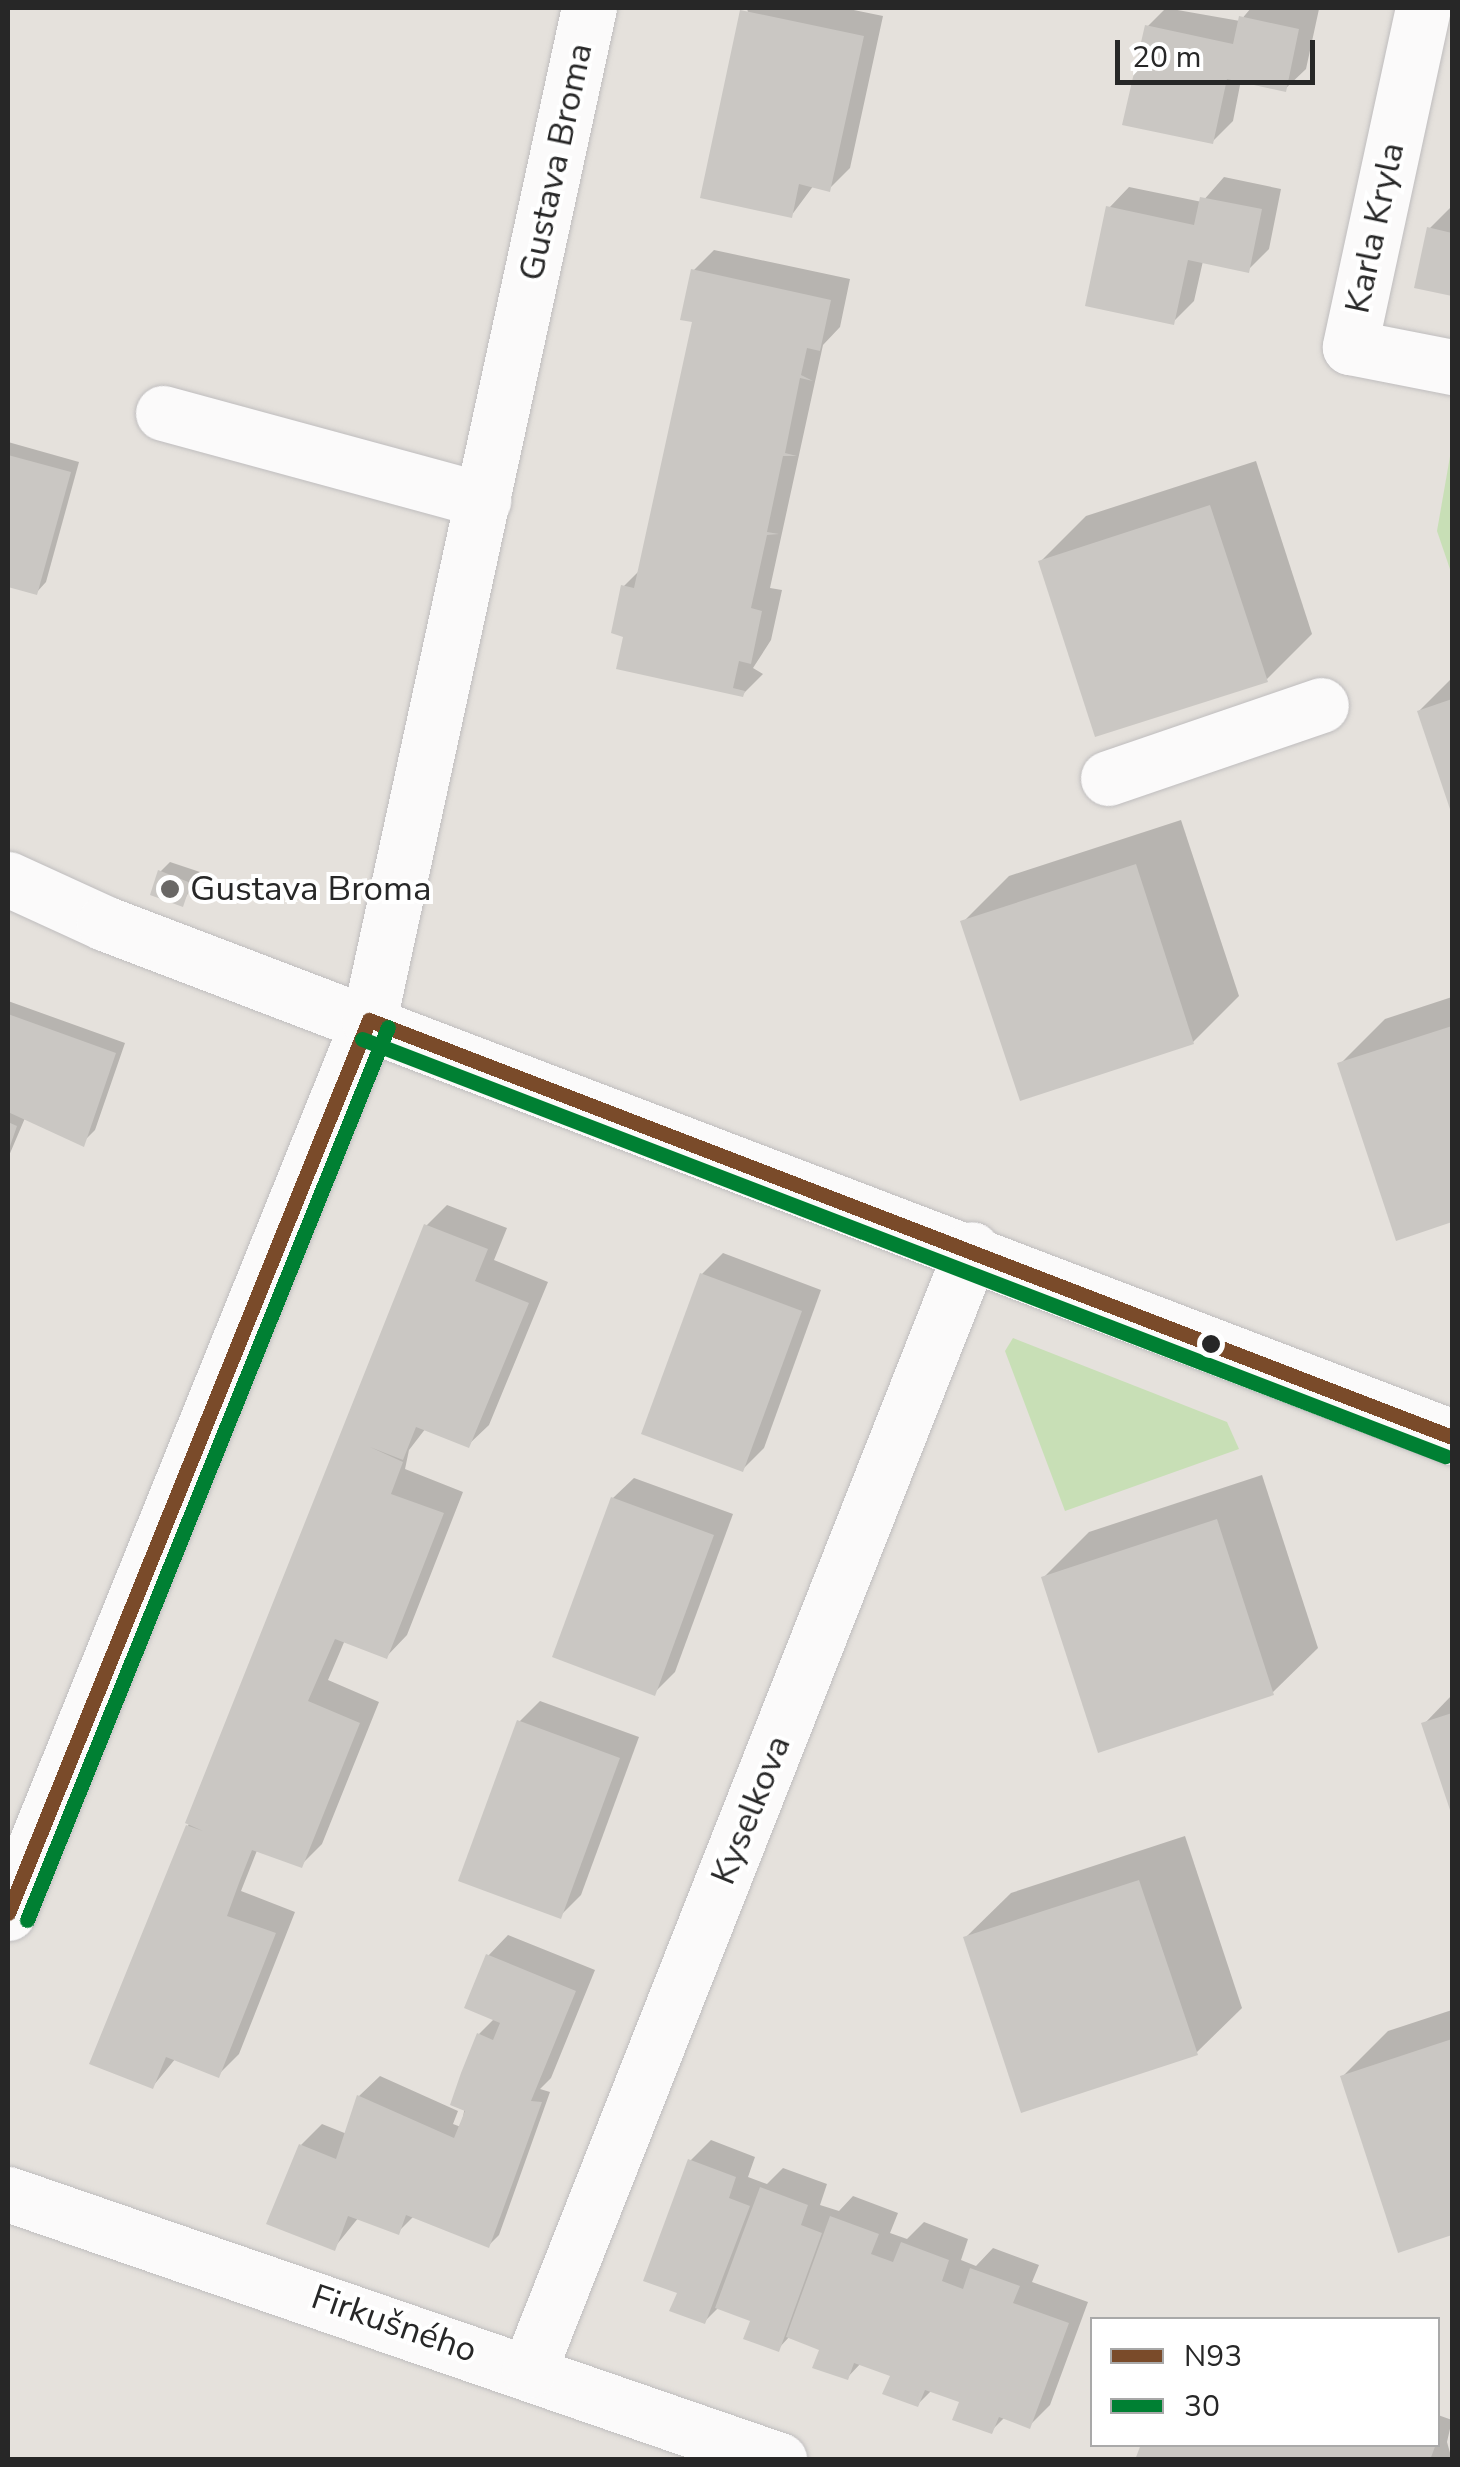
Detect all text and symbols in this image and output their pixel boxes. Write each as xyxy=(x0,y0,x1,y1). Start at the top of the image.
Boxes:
scale bar xyxy=(1120,20,1320,82)
text: 20 m xyxy=(1132,37,1201,78)
street label: Gustava Broma xyxy=(510,40,602,284)
street label: Karla Kryla xyxy=(1336,139,1414,317)
place label: Gustava Broma xyxy=(190,868,431,910)
marker: Gustava Broma xyxy=(159,878,181,900)
unlabelled marker xyxy=(1201,1334,1221,1354)
street label: Kyselkova xyxy=(702,1729,800,1891)
street label: Firkušného xyxy=(306,2276,482,2372)
legend xyxy=(1090,2317,1440,2447)
text: N93 xyxy=(1184,2336,1242,2377)
text: 30 xyxy=(1184,2386,1220,2427)

